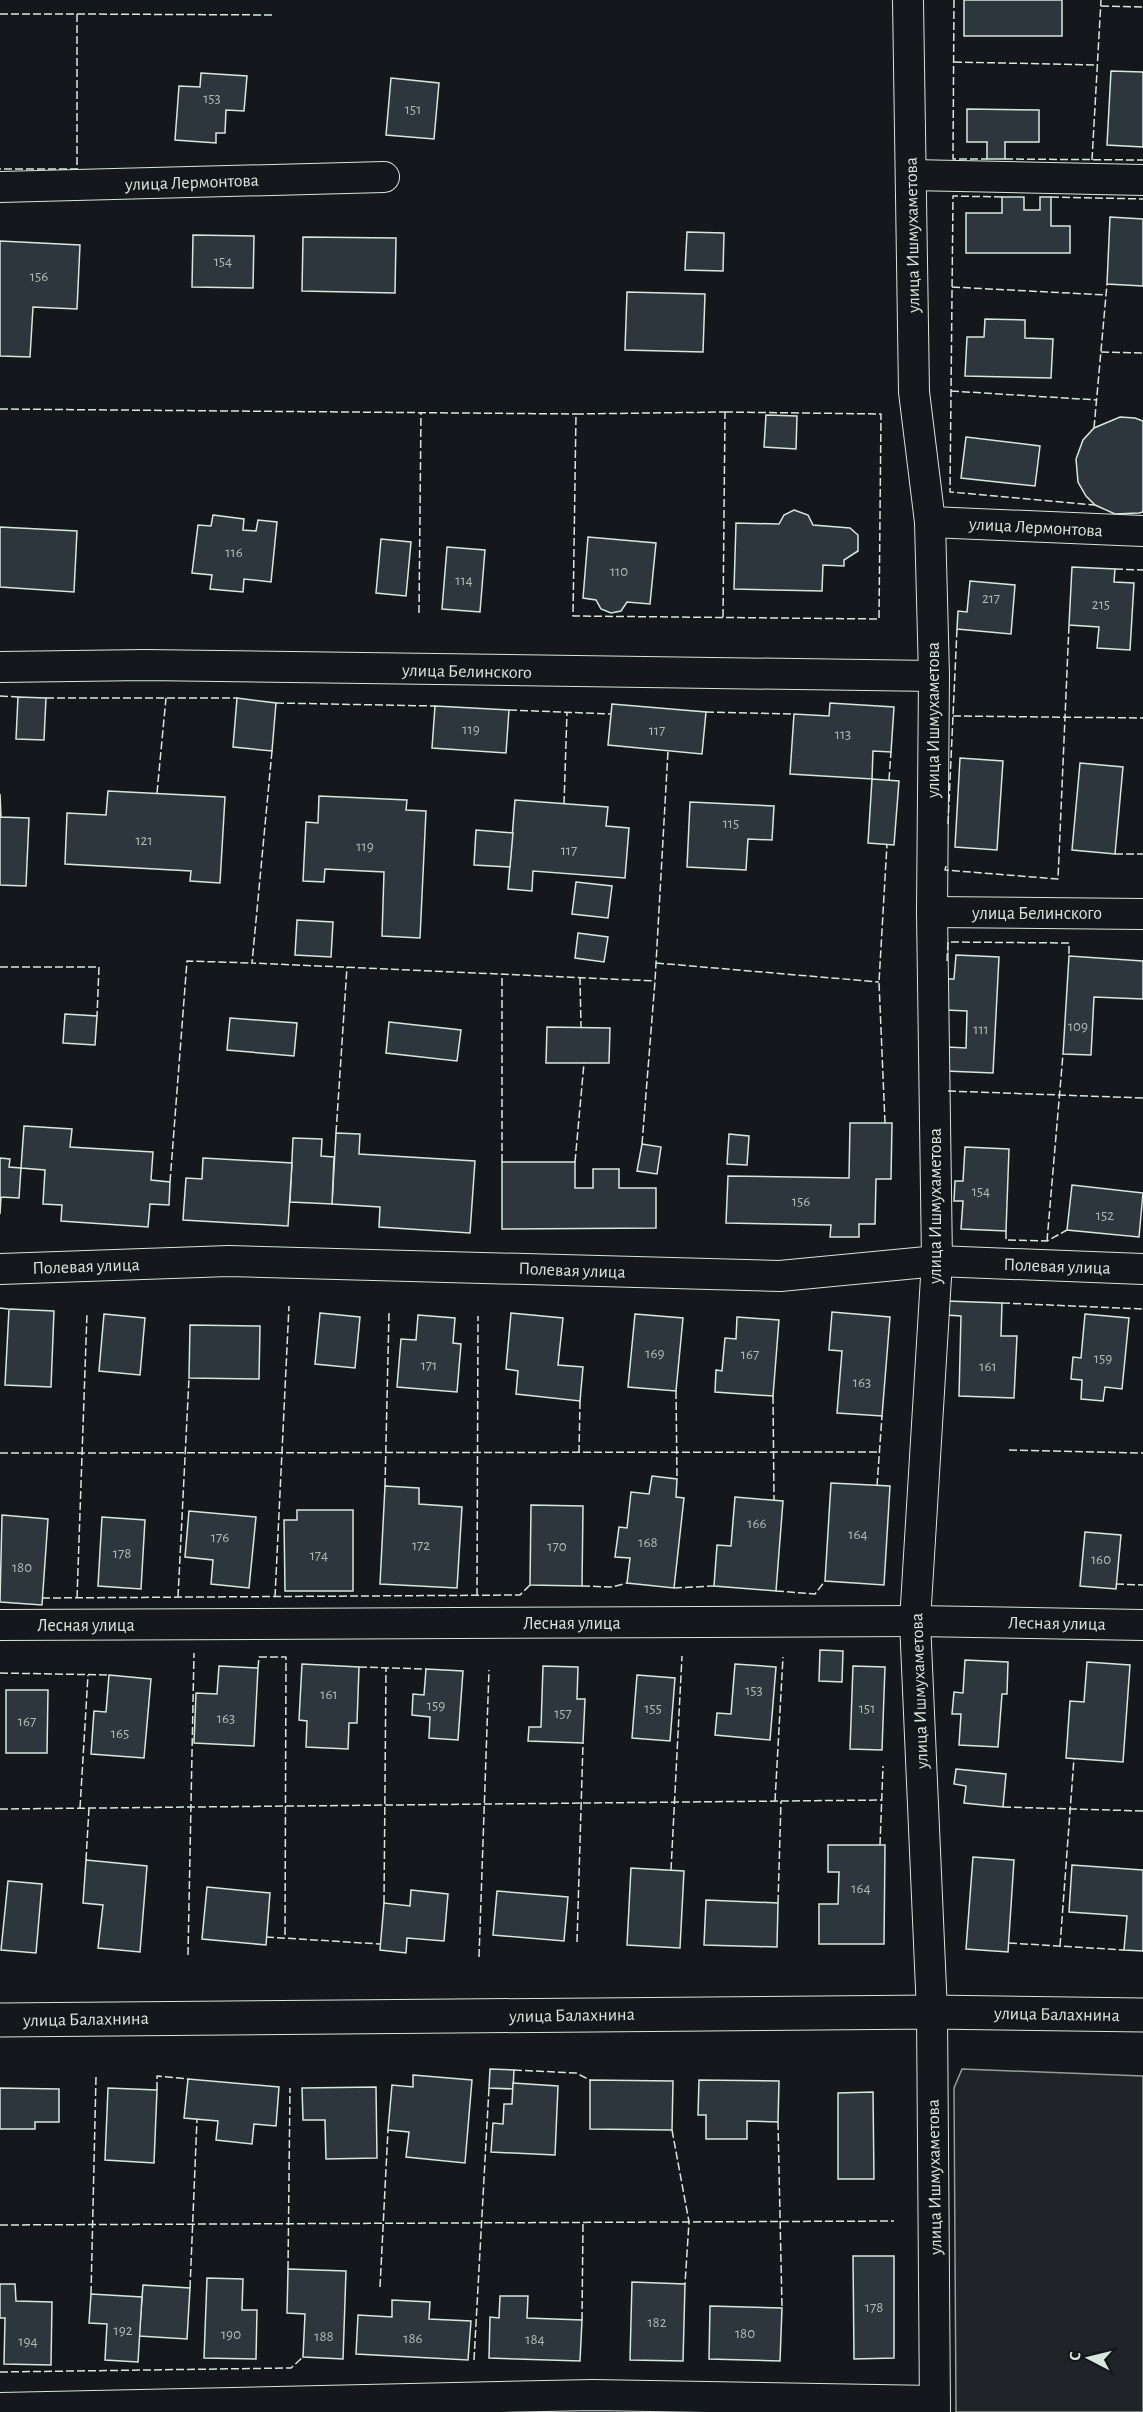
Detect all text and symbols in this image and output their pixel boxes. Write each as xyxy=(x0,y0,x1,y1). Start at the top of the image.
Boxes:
house number: 153 xyxy=(203,91,221,106)
house number: 151 xyxy=(405,102,421,117)
street label: улица Ишмухаметова xyxy=(903,157,923,314)
street label: улица Лермонтова xyxy=(124,172,259,194)
house number: 154 xyxy=(214,254,232,269)
house number: 156 xyxy=(30,269,48,284)
street label: улица Лермонтова xyxy=(968,515,1103,540)
house number: 116 xyxy=(225,545,243,560)
house number: 110 xyxy=(610,564,628,579)
house number: 114 xyxy=(455,573,473,588)
house number: 217 xyxy=(982,591,1000,606)
house number: 215 xyxy=(1092,597,1110,612)
street label: улица Ишмухаметова xyxy=(925,642,943,799)
street label: улица Белинского xyxy=(401,662,532,682)
house number: 119 xyxy=(462,722,480,737)
house number: 117 xyxy=(649,723,665,738)
house number: 113 xyxy=(835,727,851,742)
house number: 115 xyxy=(723,816,739,831)
house number: 121 xyxy=(135,833,153,848)
house number: 119 xyxy=(356,839,374,854)
house number: 117 xyxy=(561,843,577,858)
street label: улица Белинского xyxy=(971,905,1102,923)
house number: 109 xyxy=(1068,1019,1088,1034)
house number: 111 xyxy=(973,1022,989,1037)
street label: улица Ишмухаметова xyxy=(927,1128,945,1285)
house number: 154 xyxy=(972,1184,990,1199)
house number: 156 xyxy=(792,1194,810,1209)
house number: 152 xyxy=(1096,1208,1114,1223)
street label: Полевая улица xyxy=(32,1256,140,1278)
street label: Полевая улица xyxy=(1003,1256,1111,1278)
street label: Полевая улица xyxy=(518,1260,626,1282)
house number: 169 xyxy=(645,1346,665,1361)
house number: 167 xyxy=(741,1347,759,1362)
house number: 159 xyxy=(1094,1351,1112,1366)
house number: 171 xyxy=(421,1358,437,1373)
house number: 161 xyxy=(979,1359,997,1374)
house number: 163 xyxy=(853,1375,871,1390)
house number: 166 xyxy=(747,1516,767,1531)
house number: 164 xyxy=(848,1527,868,1542)
house number: 176 xyxy=(211,1530,229,1545)
house number: 168 xyxy=(638,1535,658,1550)
house number: 172 xyxy=(412,1538,430,1553)
house number: 170 xyxy=(547,1539,567,1554)
house number: 178 xyxy=(113,1546,131,1561)
house number: 174 xyxy=(310,1548,328,1563)
house number: 160 xyxy=(1091,1552,1111,1567)
house number: 180 xyxy=(12,1560,32,1575)
street label: улица Ишмухаметова xyxy=(908,1613,932,1770)
street label: Лесная улица xyxy=(1008,1614,1106,1634)
street label: Лесная улица xyxy=(523,1615,621,1633)
street label: Лесная улица xyxy=(37,1617,135,1635)
house number: 153 xyxy=(745,1683,763,1698)
house number: 161 xyxy=(320,1687,338,1702)
house number: 159 xyxy=(427,1698,445,1713)
house number: 155 xyxy=(644,1701,662,1716)
house number: 151 xyxy=(859,1701,875,1716)
house number: 157 xyxy=(554,1706,572,1721)
house number: 163 xyxy=(217,1711,235,1726)
house number: 167 xyxy=(18,1714,36,1729)
house number: 165 xyxy=(111,1726,129,1741)
house number: 164 xyxy=(851,1881,871,1896)
street label: улица Балахнина xyxy=(993,2005,1120,2025)
street label: улица Балахнина xyxy=(508,2006,635,2026)
street label: улица Балахнина xyxy=(22,2010,149,2030)
street label: улица Ишмухаметова xyxy=(925,2099,945,2256)
house number: 178 xyxy=(865,2300,883,2315)
house number: 182 xyxy=(647,2315,667,2330)
house number: 192 xyxy=(113,2323,133,2338)
house number: 180 xyxy=(735,2326,755,2341)
house number: 190 xyxy=(221,2327,241,2342)
north arrow xyxy=(1059,2328,1119,2388)
house number: 188 xyxy=(314,2329,334,2344)
house number: 186 xyxy=(403,2331,423,2346)
house number: 184 xyxy=(525,2332,545,2347)
house number: 194 xyxy=(18,2334,38,2349)
text: С xyxy=(1067,2351,1084,2362)

